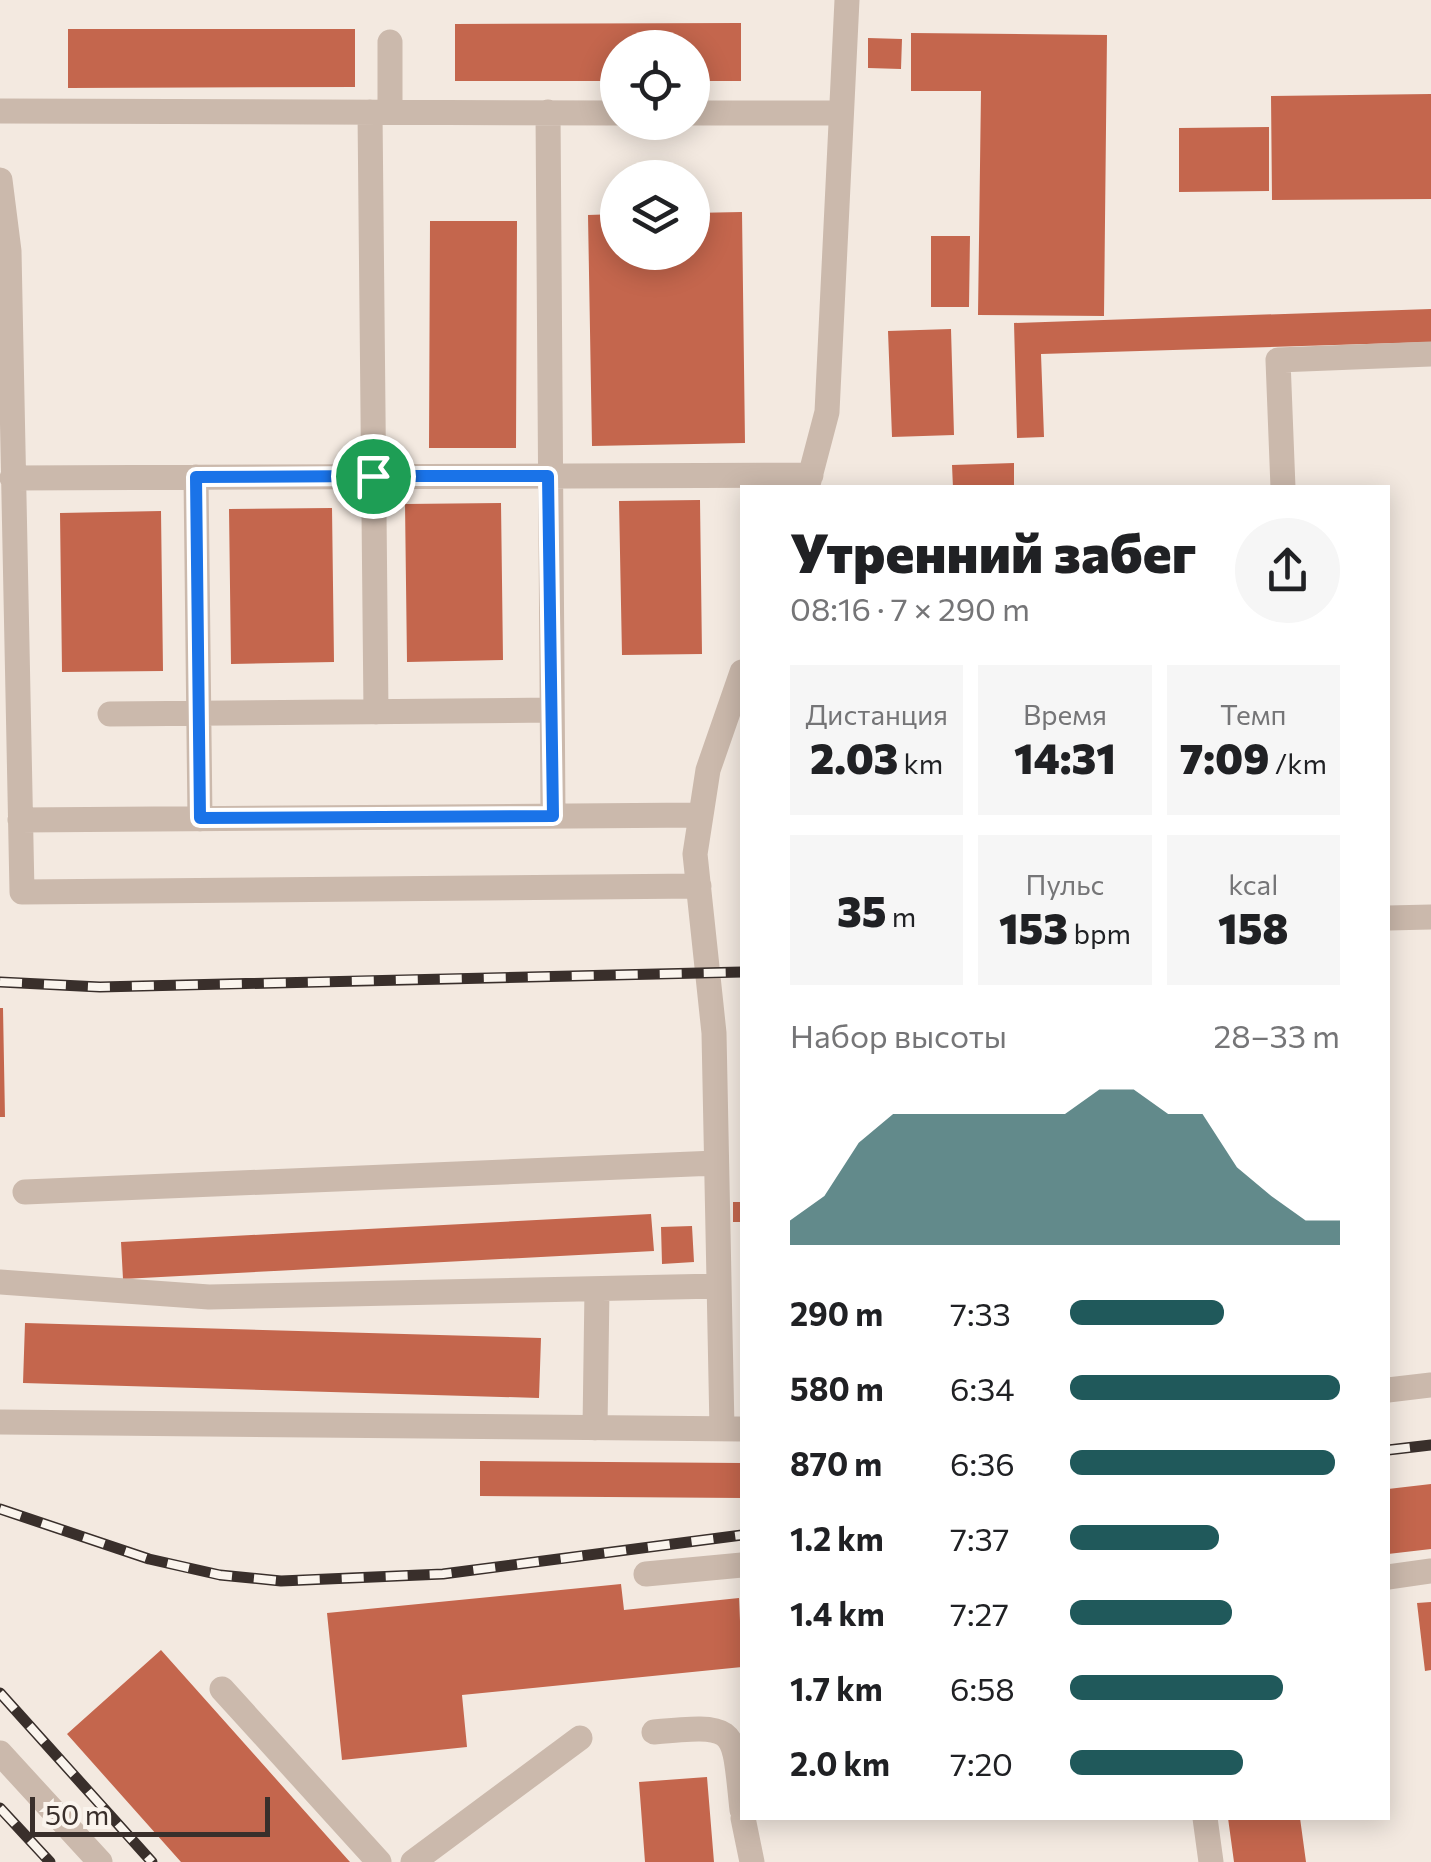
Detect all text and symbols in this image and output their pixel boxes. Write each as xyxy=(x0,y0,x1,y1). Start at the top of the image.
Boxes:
map controls xyxy=(600,30,710,270)
button: locate xyxy=(600,30,710,140)
button: layers xyxy=(600,160,710,270)
pin xyxy=(331,434,416,519)
icon: arrive xyxy=(346,449,401,504)
text: Утренний забег xyxy=(790,517,1196,584)
button: share xyxy=(1235,518,1340,623)
text: 08:16 · 7 × 290 m xyxy=(790,588,1030,628)
text: Дистанция xyxy=(805,697,948,731)
text: Время xyxy=(1023,697,1107,731)
text: Темп xyxy=(1220,697,1287,731)
text: 2.03 xyxy=(810,731,898,783)
text: 14:31 xyxy=(1014,731,1116,783)
text: 7:09 xyxy=(1180,731,1269,783)
text: km xyxy=(898,746,943,780)
text: /km xyxy=(1269,746,1327,780)
text: Пульс xyxy=(1026,867,1104,901)
text: kcal xyxy=(1228,867,1278,901)
text: 35 xyxy=(837,884,887,936)
text: m xyxy=(887,899,916,933)
text: 153 xyxy=(999,901,1068,953)
text: 158 xyxy=(1218,901,1289,953)
text: bpm xyxy=(1068,916,1131,950)
text: Набор высоты xyxy=(790,1015,1007,1055)
text: 28–33 m xyxy=(1214,1015,1340,1055)
text: 290 m xyxy=(790,1293,883,1333)
text: 7:33 xyxy=(950,1293,1011,1333)
text: 580 m xyxy=(790,1368,884,1408)
text: 6:34 xyxy=(950,1368,1014,1408)
text: 870 m xyxy=(790,1443,882,1483)
text: 6:36 xyxy=(950,1443,1015,1483)
text: 1.2 km xyxy=(790,1518,884,1558)
text: 7:37 xyxy=(950,1518,1009,1558)
text: 1.4 km xyxy=(790,1593,885,1633)
text: 7:27 xyxy=(950,1593,1009,1633)
text: 1.7 km xyxy=(790,1668,883,1708)
text: 6:58 xyxy=(950,1668,1015,1708)
text: 2.0 km xyxy=(790,1743,890,1783)
text: 7:20 xyxy=(950,1743,1013,1783)
scale bar xyxy=(30,1792,270,1836)
text: 50 m xyxy=(45,1797,109,1831)

